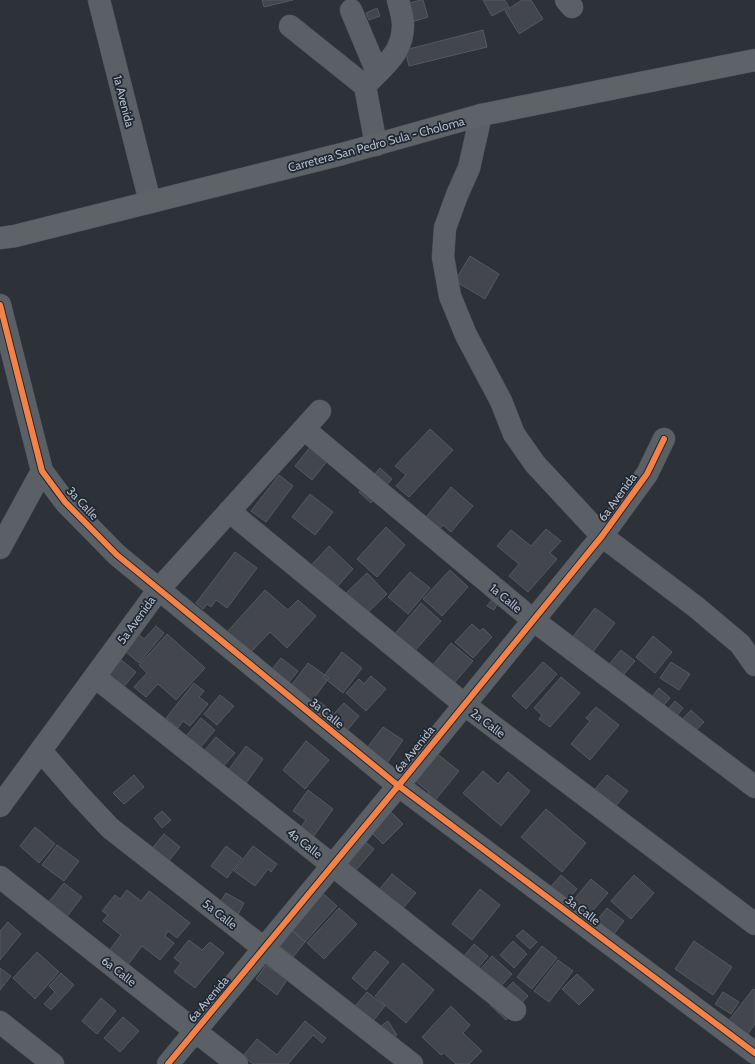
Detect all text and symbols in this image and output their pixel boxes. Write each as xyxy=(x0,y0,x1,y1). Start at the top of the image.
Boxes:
street label: 1a Avenida xyxy=(110,73,138,129)
street label: Carretera San Pedro Sula - Choloma xyxy=(286,113,466,175)
street label: 6a Avenida xyxy=(595,470,640,524)
street label: 3a Calle xyxy=(64,483,102,523)
street label: 1a Calle xyxy=(487,580,525,616)
street label: 5a Avenida xyxy=(114,593,159,647)
street label: 3a Calle xyxy=(307,695,347,731)
street label: 2a Calle xyxy=(468,705,508,741)
street label: 6a Avenida xyxy=(391,722,438,775)
street label: 4a Calle xyxy=(285,825,325,861)
street label: 3a Calle xyxy=(563,892,603,928)
street label: 5a Calle xyxy=(200,896,240,932)
street label: 6a Calle xyxy=(99,953,139,989)
street label: 6a Avenida xyxy=(184,973,232,1025)

